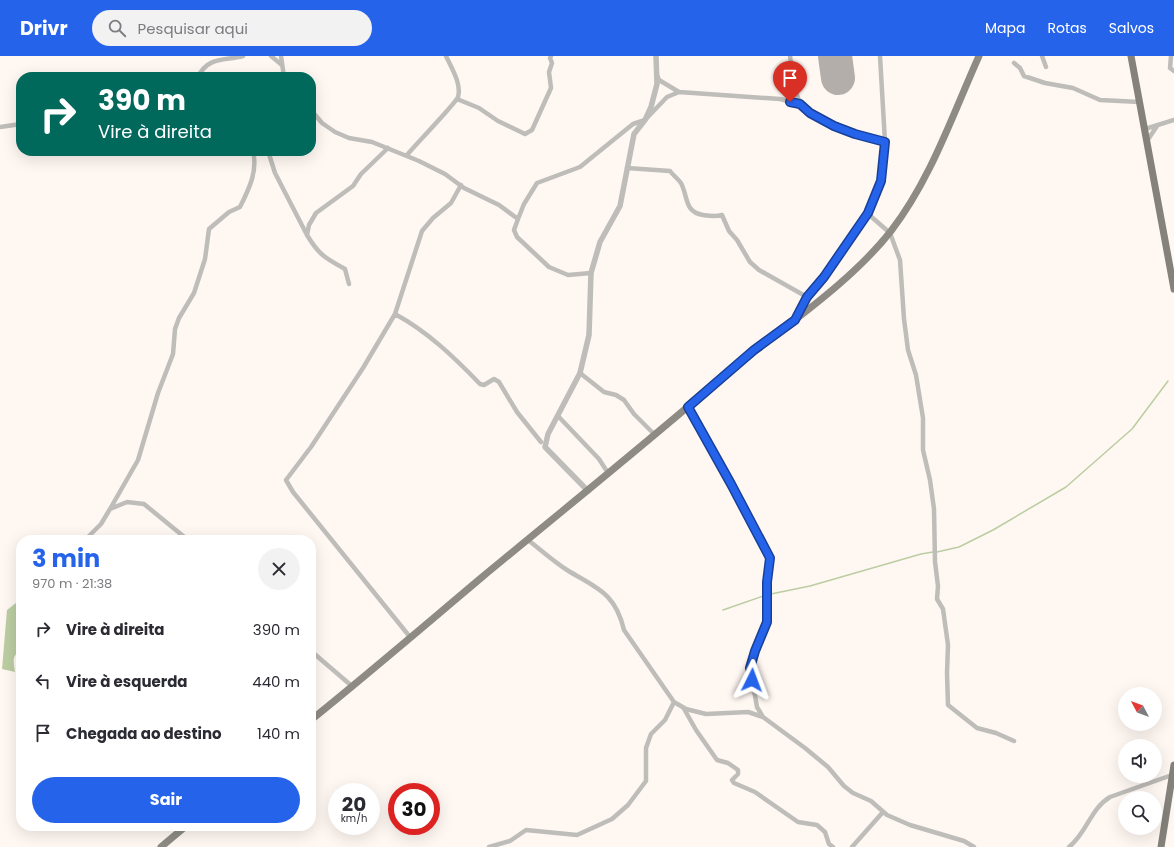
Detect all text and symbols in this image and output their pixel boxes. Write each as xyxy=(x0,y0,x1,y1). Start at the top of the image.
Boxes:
search box xyxy=(92,10,372,46)
text: Drivr xyxy=(20,15,68,42)
icon: search xyxy=(106,17,128,39)
text: Pesquisar aqui xyxy=(138,18,248,39)
text: Mapa xyxy=(985,18,1025,38)
text: Rotas xyxy=(1047,18,1087,38)
text: Salvos xyxy=(1109,18,1154,38)
pin xyxy=(773,61,807,102)
icon: arrive xyxy=(779,67,801,89)
text: 390 m xyxy=(98,81,186,120)
icon: right xyxy=(32,88,84,140)
text: Vire à direita xyxy=(98,119,212,144)
text: 3 min xyxy=(32,542,100,575)
button: close xyxy=(258,548,300,590)
text: 970 m · 21:38 xyxy=(32,574,112,593)
icon: right xyxy=(32,618,54,640)
text: Vire à direita xyxy=(66,619,165,640)
text: 390 m xyxy=(253,619,300,640)
position arrow xyxy=(731,659,773,701)
icon: left xyxy=(32,670,54,692)
text: Vire à esquerda xyxy=(66,671,188,692)
text: 440 m xyxy=(252,671,300,692)
north arrow xyxy=(1118,687,1162,731)
map controls xyxy=(1118,687,1162,835)
icon: arrive xyxy=(32,722,54,744)
text: Chegada ao destino xyxy=(66,723,222,744)
text: 140 m xyxy=(257,723,300,744)
button: sound xyxy=(1118,739,1162,783)
button: Sair xyxy=(32,777,300,823)
speed limit sign: 30 xyxy=(388,783,440,835)
text: 20 xyxy=(342,790,366,818)
button: search xyxy=(1118,791,1162,835)
text: km/h xyxy=(341,811,367,826)

